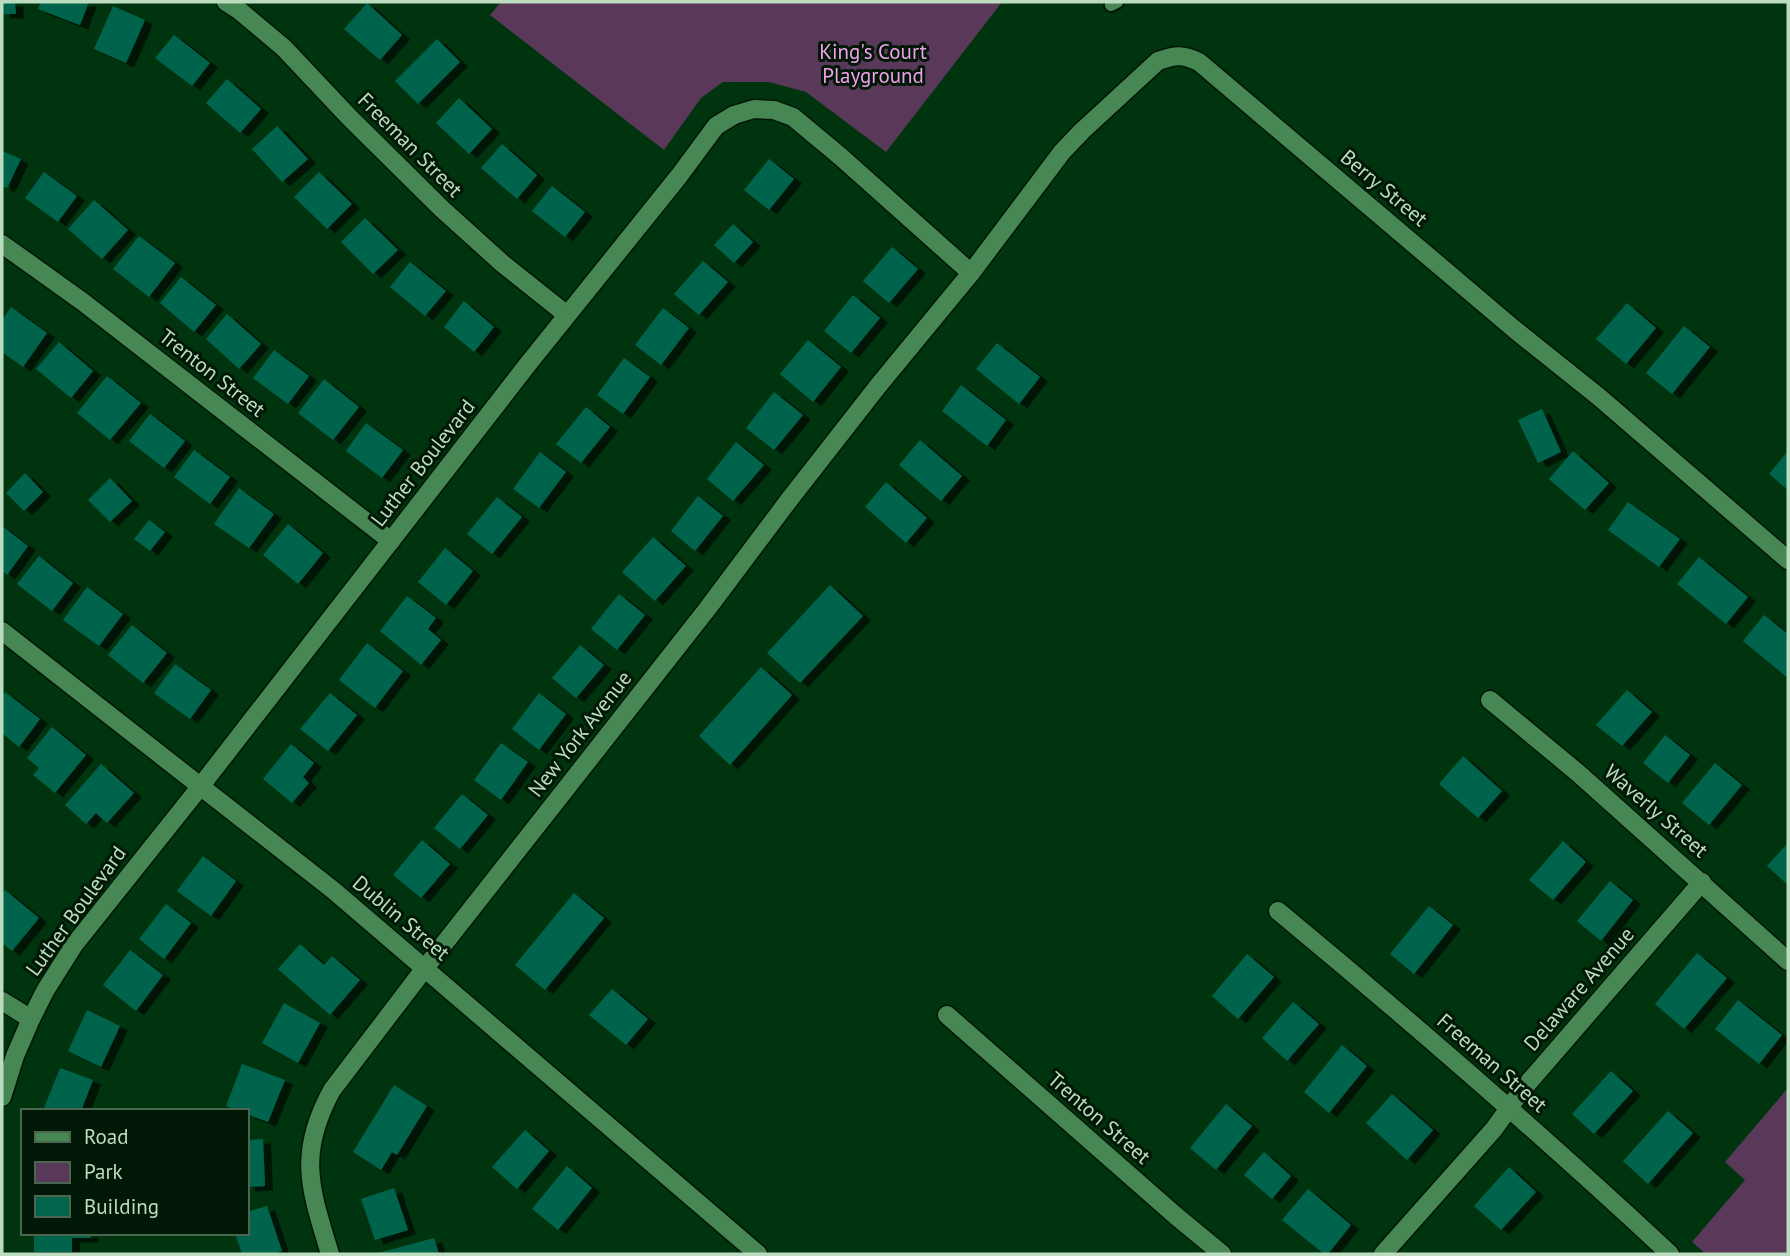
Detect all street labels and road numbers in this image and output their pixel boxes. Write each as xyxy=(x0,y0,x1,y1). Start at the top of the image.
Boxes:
street label: Freeman Street xyxy=(352,87,468,203)
street label: Berry Street xyxy=(1335,143,1433,232)
street label: Trenton Street xyxy=(154,323,271,423)
street label: Luther Boulevard xyxy=(365,394,481,532)
street label: New York Avenue xyxy=(522,665,637,802)
street label: Waverly Street xyxy=(1599,758,1714,863)
street label: Luther Boulevard xyxy=(19,841,132,981)
street label: Dublin Street xyxy=(347,869,456,966)
street label: Delaware Avenue xyxy=(1518,921,1640,1056)
street label: Freeman Street xyxy=(1432,1007,1553,1118)
street label: Trenton Street xyxy=(1042,1066,1156,1170)

